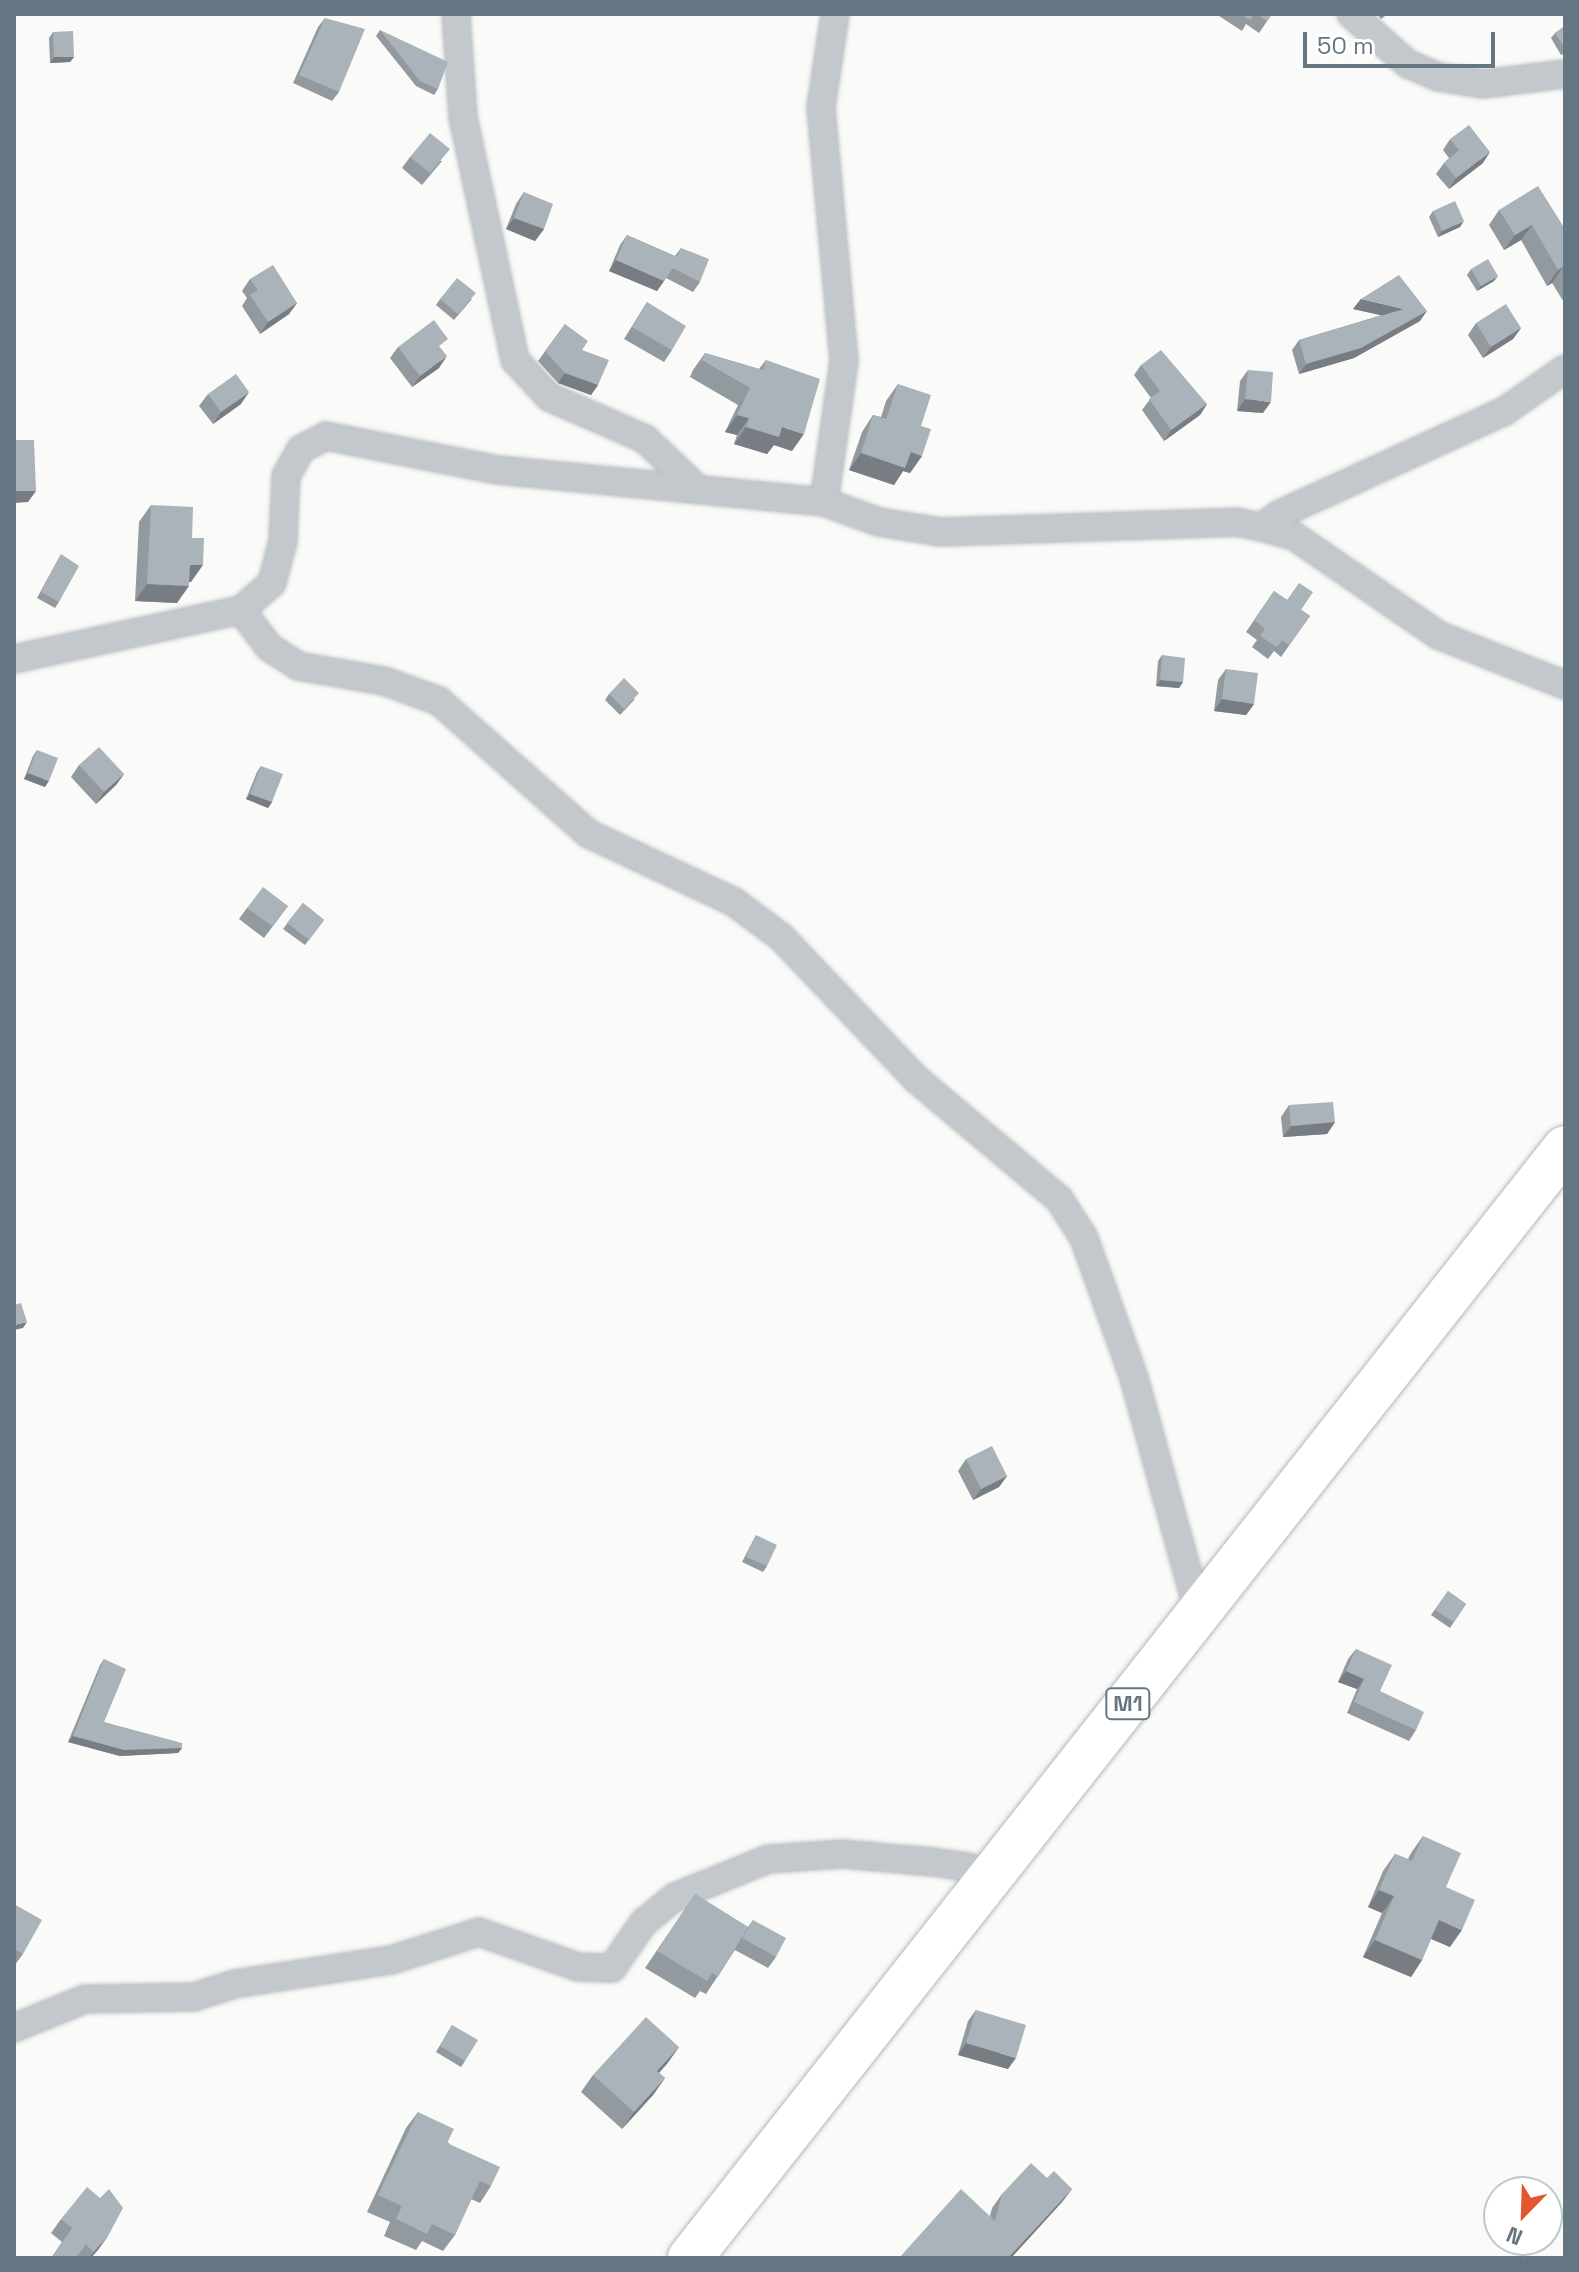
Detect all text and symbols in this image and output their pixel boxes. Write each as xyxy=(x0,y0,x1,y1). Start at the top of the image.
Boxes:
scale bar xyxy=(1307,16,1499,66)
text: 50 m xyxy=(1317,30,1374,61)
road number: M1 xyxy=(1104,1686,1152,1722)
north arrow xyxy=(1483,2176,1563,2256)
text: N xyxy=(1502,2220,1527,2252)

